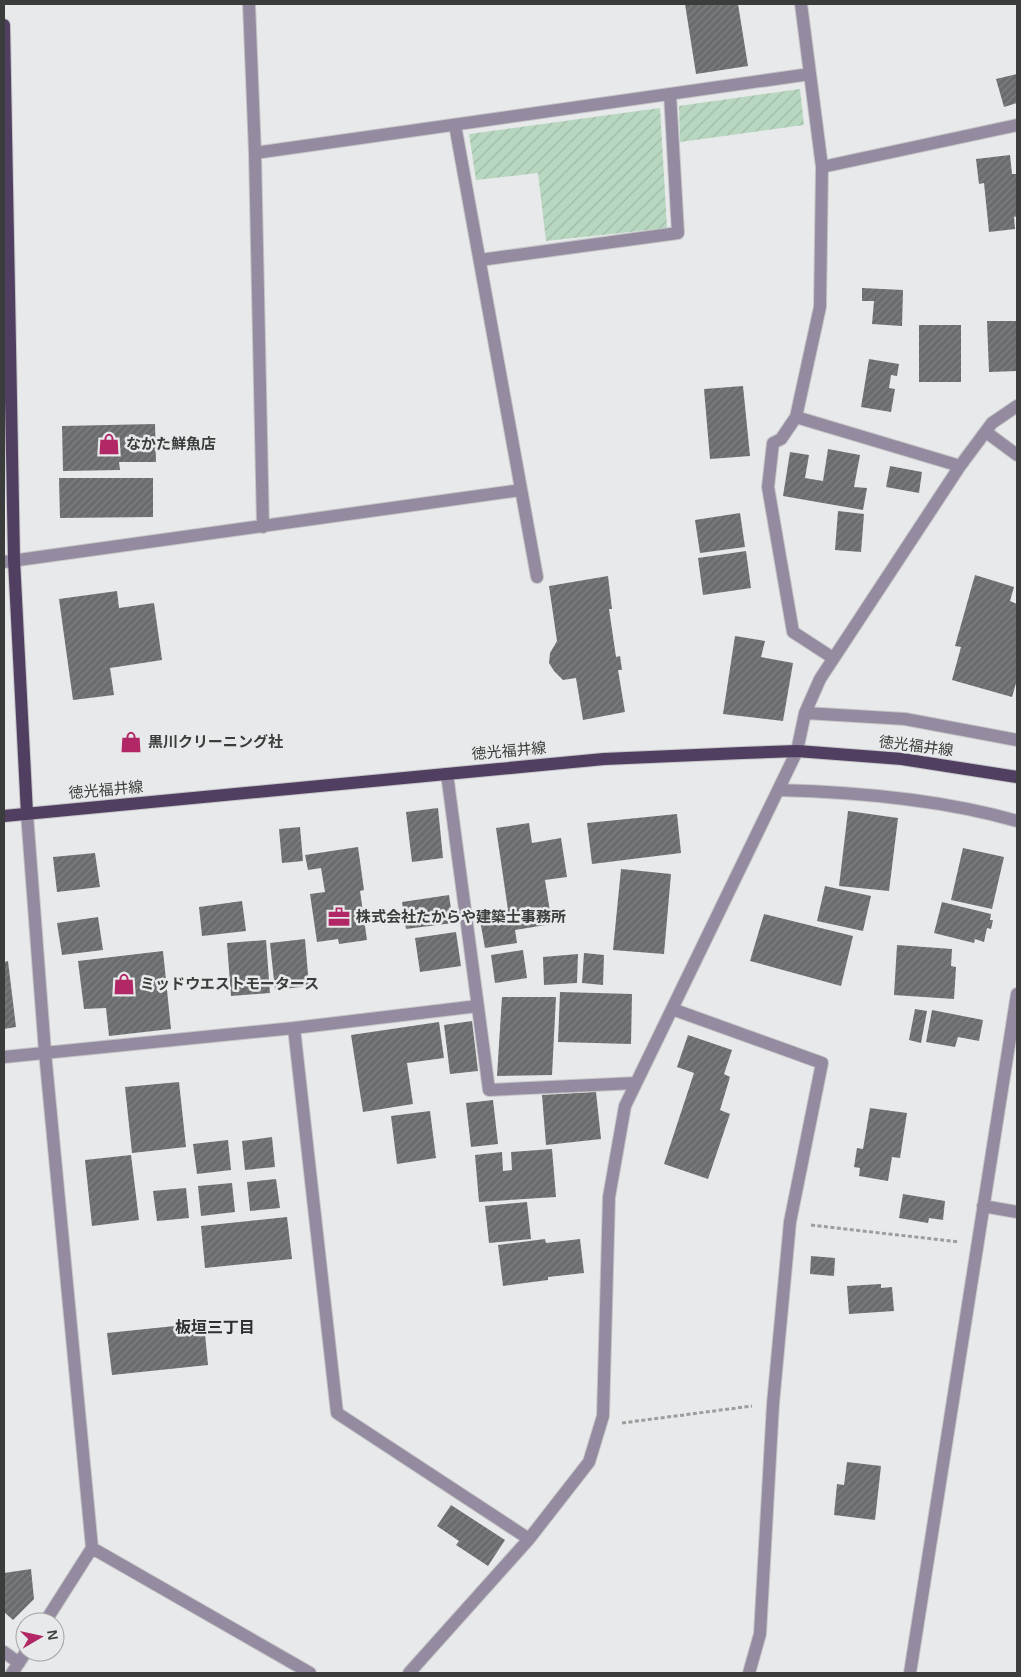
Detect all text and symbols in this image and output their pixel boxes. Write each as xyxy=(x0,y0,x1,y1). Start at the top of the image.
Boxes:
shop icon: なかた鮮魚店 xyxy=(96,431,122,457)
place label: なかた鮮魚店 xyxy=(126,435,216,452)
shop icon: 黒川クリーニング社 xyxy=(118,729,144,755)
street label: 徳光福井線 xyxy=(878,732,954,759)
place label: 黒川クリーニング社 xyxy=(148,733,283,750)
street label: 徳光福井線 xyxy=(471,739,547,762)
street label: 徳光福井線 xyxy=(68,778,144,801)
office icon: 株式会社たからや建築士事務所 xyxy=(326,904,352,930)
place label: 株式会社たからや建築士事務所 xyxy=(356,908,566,925)
shop icon: ミッドウエストモータース xyxy=(111,971,137,997)
place label: ミッドウエストモータース xyxy=(140,975,319,992)
district label: 板垣三丁目 xyxy=(175,1319,255,1336)
north arrow xyxy=(15,1612,65,1662)
text: N xyxy=(44,1629,62,1641)

